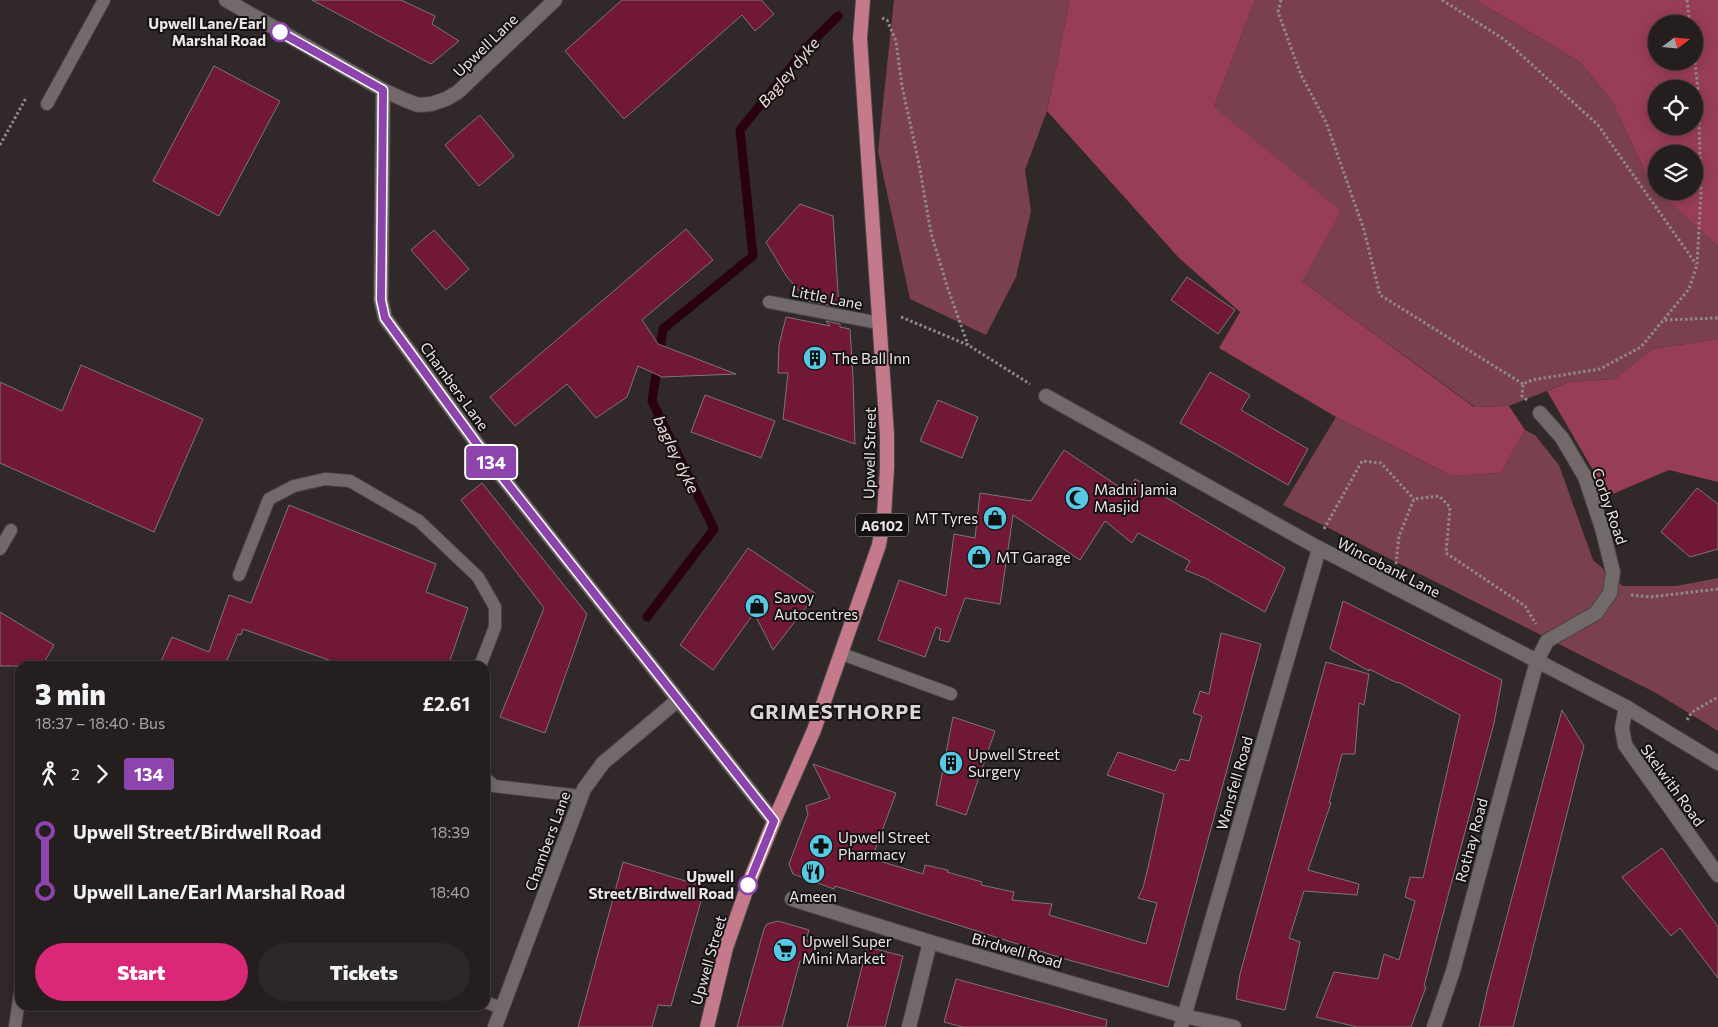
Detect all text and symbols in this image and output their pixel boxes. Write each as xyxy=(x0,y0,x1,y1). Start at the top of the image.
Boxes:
street label: Upwell Lane xyxy=(449,10,521,80)
place label: Upwell Lane/Earl Marshal Road xyxy=(148,14,266,49)
north arrow xyxy=(1648,15,1702,70)
map controls xyxy=(1648,15,1703,200)
marker: Upwell Lane/Earl Marshal Road xyxy=(270,22,290,42)
water label: Bagley dyke xyxy=(753,33,823,111)
button: locate xyxy=(1648,80,1703,135)
button: layers xyxy=(1648,145,1703,200)
street label: Little Lane xyxy=(790,281,864,313)
street label: Chambers Lane xyxy=(417,338,493,434)
building icon: The Ball Inn xyxy=(802,345,828,371)
place label: The Ball Inn xyxy=(832,349,910,367)
street label: Upwell Street xyxy=(859,407,879,499)
water label: bagley dyke xyxy=(650,412,704,497)
line badge: 134 xyxy=(462,446,520,478)
text: 134 xyxy=(476,451,506,473)
street label: Corby Road xyxy=(1589,465,1631,547)
place label: Madni Jamia Masjid xyxy=(1094,480,1177,515)
mosque icon: Madni Jamia Masjid xyxy=(1064,485,1090,511)
shop icon: MT Tyres xyxy=(982,505,1008,531)
place label: MT Tyres xyxy=(915,509,978,527)
road number: A6102 xyxy=(856,514,908,536)
street label: Wincobank Lane xyxy=(1334,533,1444,601)
shop icon: MT Garage xyxy=(966,544,992,570)
place label: MT Garage xyxy=(996,548,1071,566)
place label: Savoy Autocentres xyxy=(774,588,858,623)
shop icon: Savoy Autocentres xyxy=(744,593,770,619)
text: 3 min xyxy=(35,677,106,711)
text: £2.61 xyxy=(423,692,470,715)
district label: GRIMESTHORPE xyxy=(750,699,922,723)
text: 18:37 – 18:40 · Bus xyxy=(35,713,165,732)
street label: Wansfell Road xyxy=(1212,734,1256,832)
street label: Skelwith Road xyxy=(1637,741,1709,829)
place label: Upwell Street Surgery xyxy=(968,745,1060,780)
building icon: Upwell Street Surgery xyxy=(938,750,964,776)
icon: walk xyxy=(35,760,63,788)
icon: forward xyxy=(88,760,116,788)
text: 134 xyxy=(134,763,164,785)
text: 2 xyxy=(71,764,80,783)
street label: Chambers Lane xyxy=(521,789,573,893)
street label: Rothay Road xyxy=(1451,796,1491,884)
text: Upwell Street/Birdwell Road xyxy=(73,820,321,843)
text: 18:39 xyxy=(431,822,470,841)
place label: Upwell Street Pharmacy xyxy=(838,828,930,863)
pharmacy icon: Upwell Street Pharmacy xyxy=(808,833,834,859)
restaurant icon: Ameen xyxy=(800,859,826,885)
place label: Upwell Street/Birdwell Road xyxy=(589,867,734,902)
marker: Upwell Street/Birdwell Road xyxy=(738,875,758,895)
text: Upwell Lane/Earl Marshal Road xyxy=(73,880,345,903)
text: 18:40 xyxy=(430,882,470,901)
place label: Ameen xyxy=(789,887,837,905)
street label: Upwell Street xyxy=(687,913,729,1007)
street label: Birdwell Road xyxy=(970,929,1064,971)
place label: Upwell Super Mini Market xyxy=(802,932,892,967)
supermarket icon: Upwell Super Mini Market xyxy=(772,937,798,963)
button: Start xyxy=(35,943,248,1001)
button: Tickets xyxy=(258,943,470,1001)

